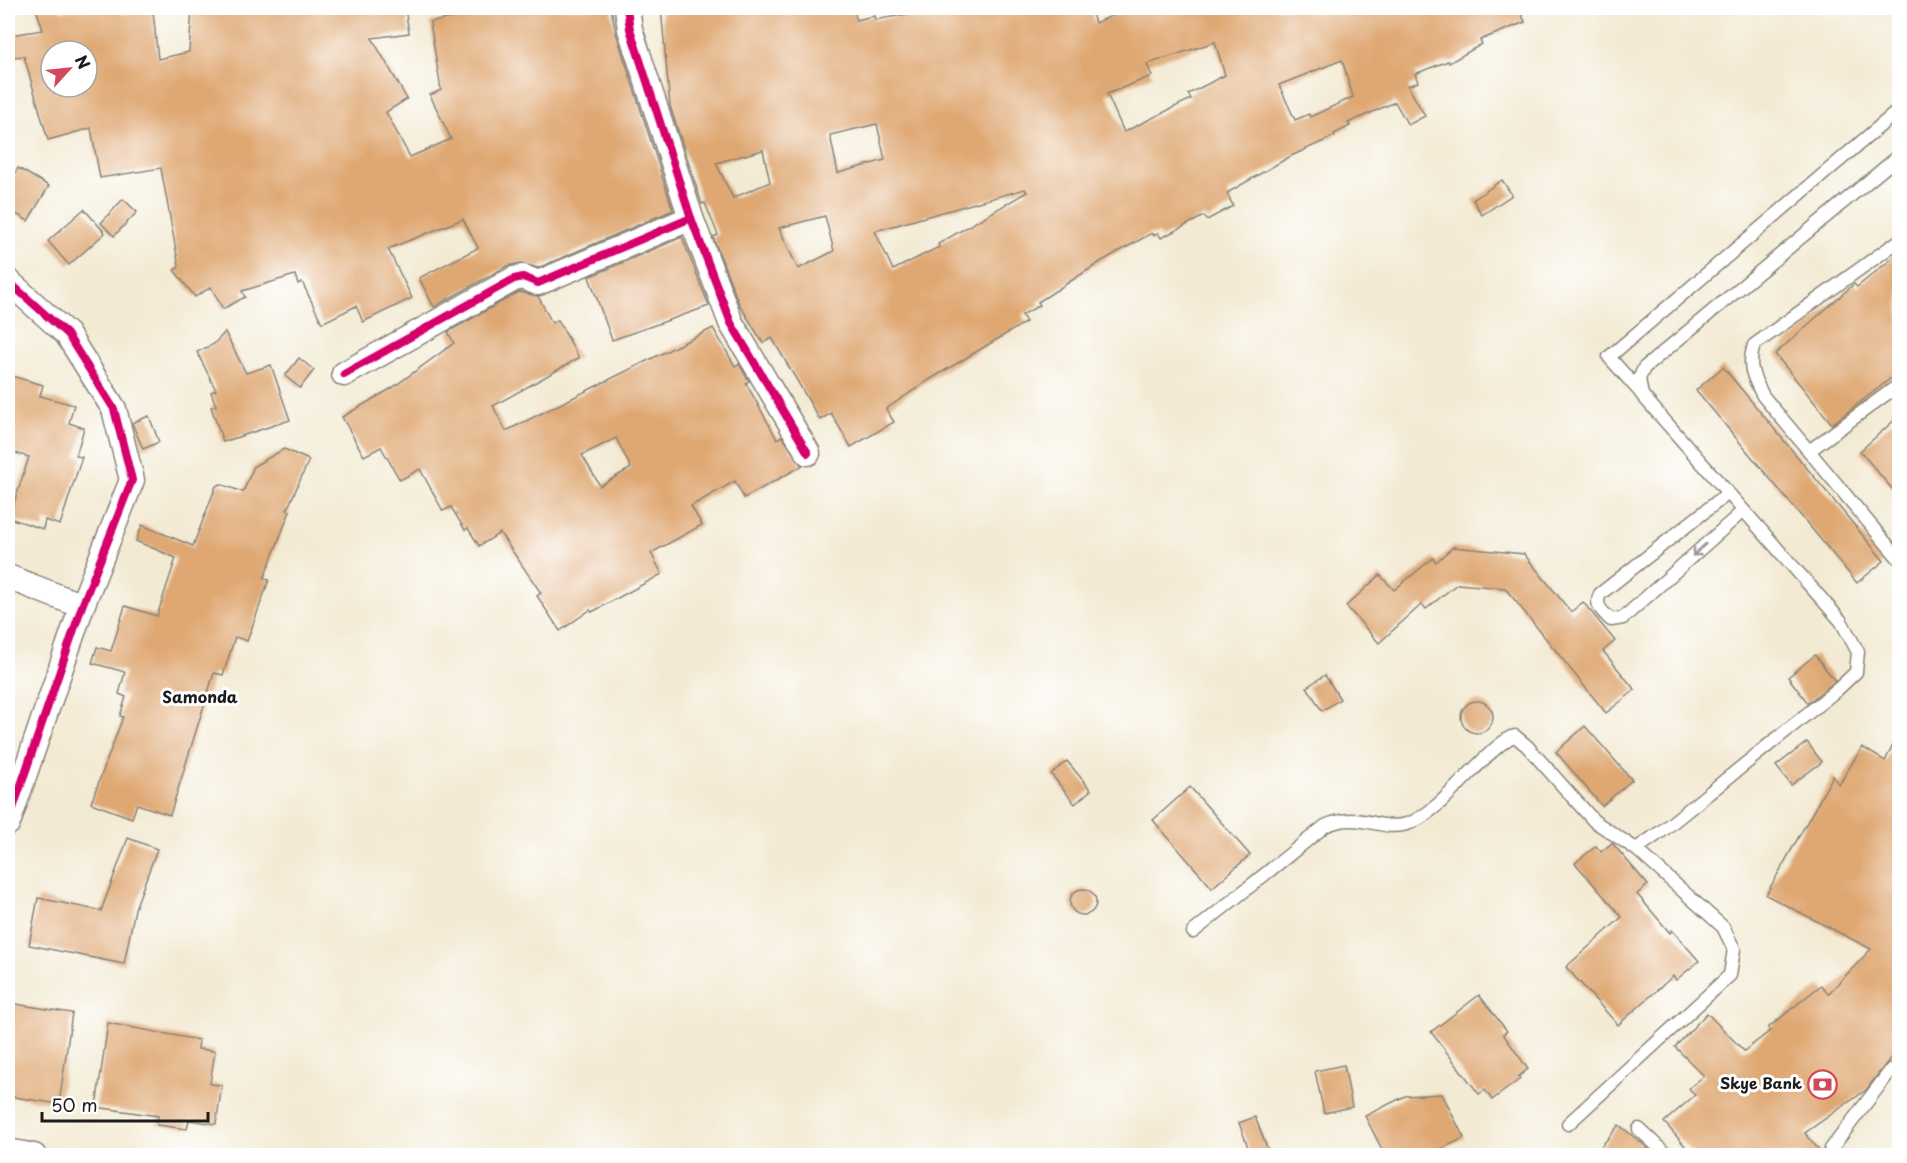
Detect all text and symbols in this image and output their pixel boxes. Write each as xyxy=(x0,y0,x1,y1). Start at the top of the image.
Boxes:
north arrow xyxy=(39,39,99,99)
text: N xyxy=(70,51,97,73)
one-way arrow xyxy=(1692,543,1707,557)
district label: Samonda xyxy=(162,684,238,708)
bank icon: Skye Bank xyxy=(1807,1068,1839,1100)
place label: Skye Bank xyxy=(1720,1071,1802,1094)
scale bar xyxy=(42,1085,208,1123)
text: 50 m xyxy=(51,1091,98,1118)

